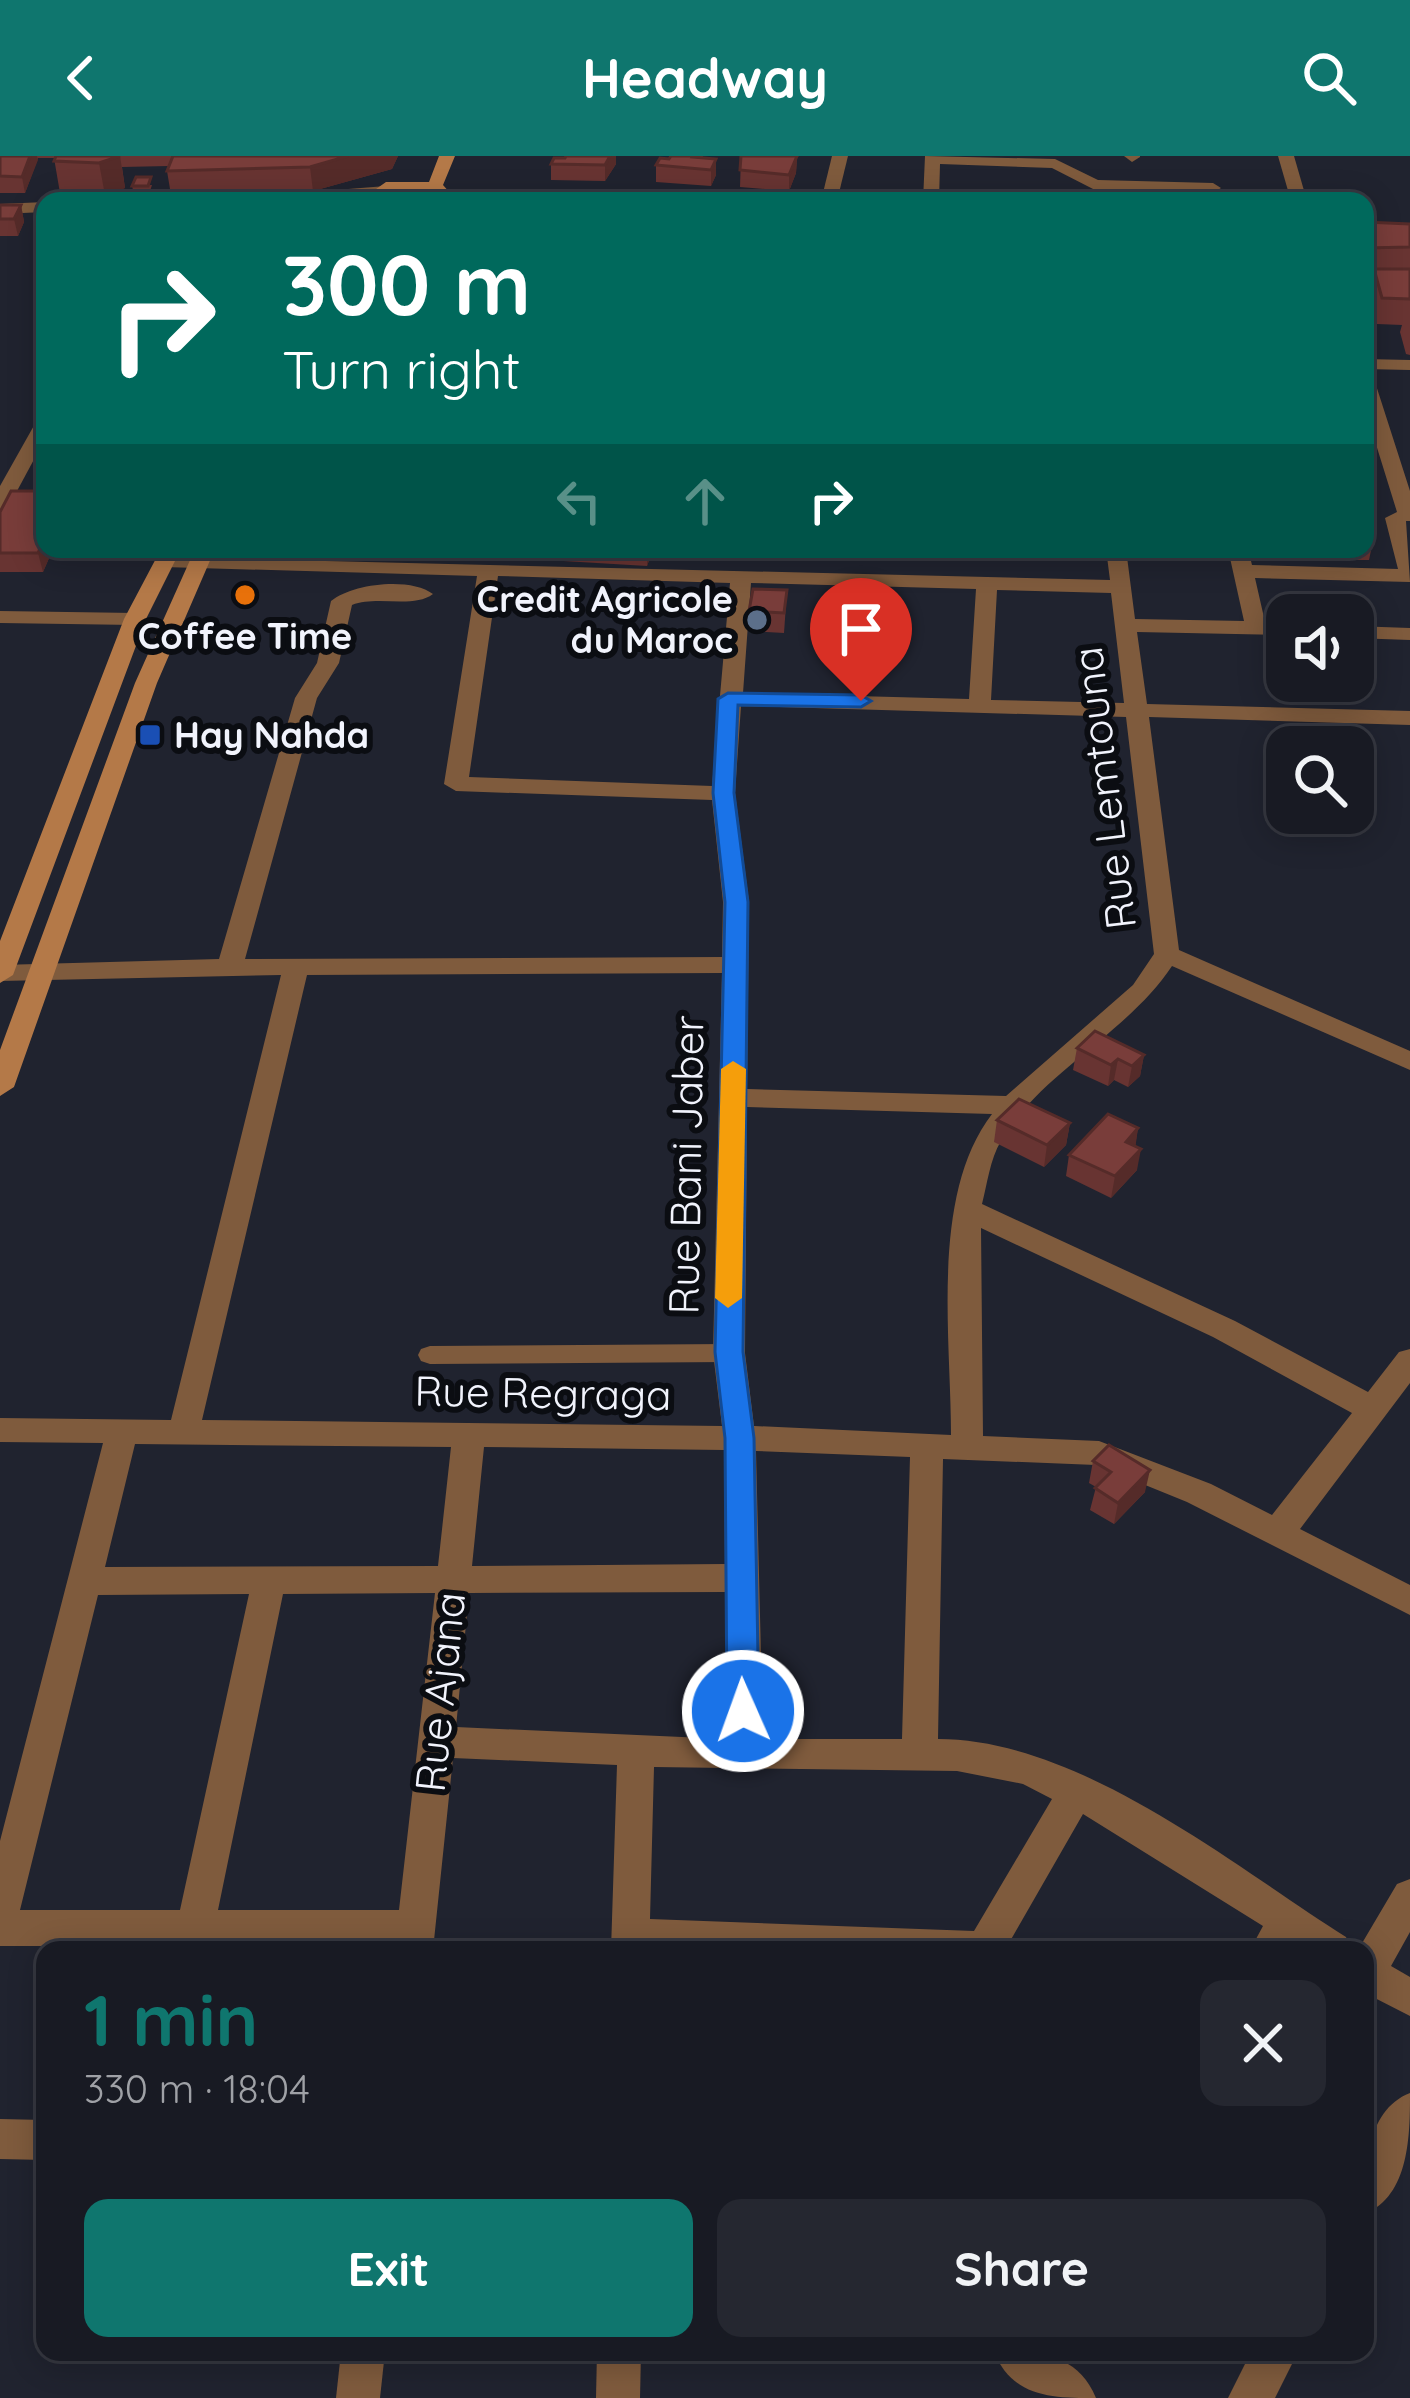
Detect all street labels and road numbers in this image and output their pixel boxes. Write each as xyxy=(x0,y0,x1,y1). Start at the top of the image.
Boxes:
street label: Rue Lemtouna xyxy=(1060,644,1147,932)
street label: Rue Bani Jaber xyxy=(656,1015,715,1315)
street label: Rue Regraga xyxy=(414,1364,672,1421)
street label: Rue Ajana xyxy=(403,1589,476,1794)

